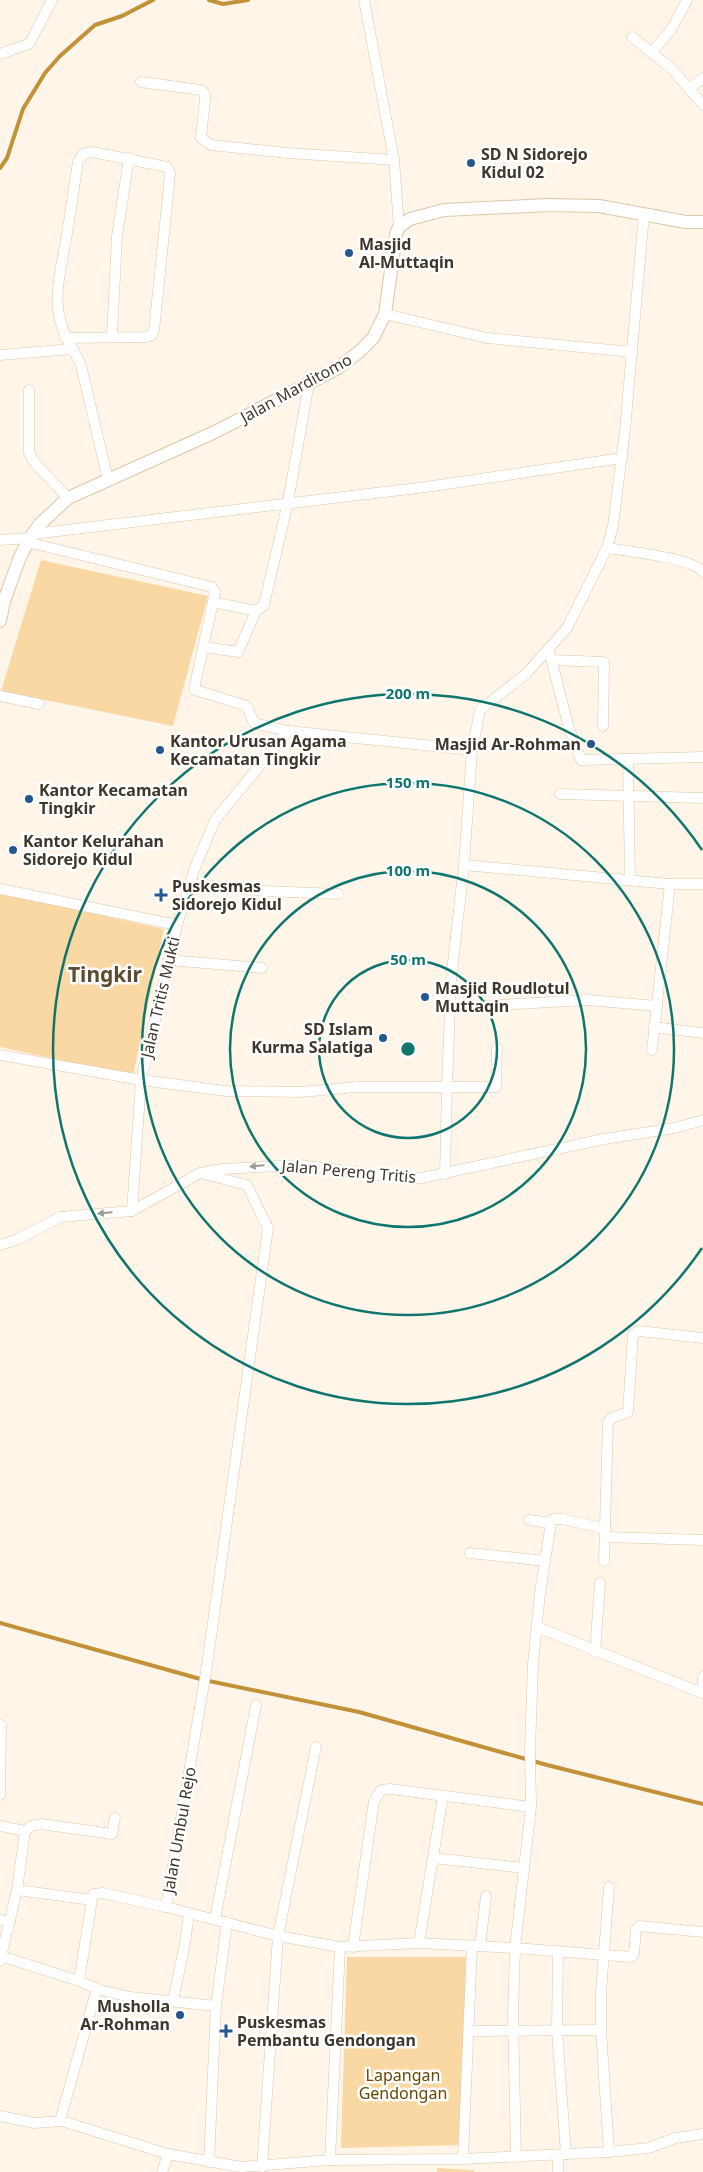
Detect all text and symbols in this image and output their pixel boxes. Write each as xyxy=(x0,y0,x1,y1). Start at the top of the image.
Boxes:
place label: SD N Sidorejo Kidul 02 xyxy=(481,143,588,183)
marker: SD N Sidorejo Kidul 02 xyxy=(465,157,477,169)
place label: Masjid Al-Muttaqin xyxy=(359,233,454,273)
marker: Masjid Al-Muttaqin xyxy=(343,247,355,259)
street label: Jalan Marditomo xyxy=(235,348,356,429)
text: 200 m xyxy=(386,683,430,703)
place label: Kantor Urusan Agama Kecamatan Tingkir xyxy=(170,730,347,770)
place label: Masjid Ar-Rohman xyxy=(435,733,581,755)
marker: Masjid Ar-Rohman xyxy=(585,738,597,750)
marker: Kantor Urusan Agama Kecamatan Tingkir xyxy=(154,744,166,756)
text: 150 m xyxy=(386,772,430,792)
place label: Kantor Kecamatan Tingkir xyxy=(39,779,188,819)
marker: Kantor Kecamatan Tingkir xyxy=(23,793,35,805)
place label: Kantor Kelurahan Sidorejo Kidul xyxy=(23,830,164,870)
marker: Kantor Kelurahan Sidorejo Kidul xyxy=(7,844,19,856)
text: 100 m xyxy=(386,860,430,880)
place label: Puskesmas Sidorejo Kidul xyxy=(172,875,282,915)
marker: Puskesmas Sidorejo Kidul xyxy=(154,888,168,902)
street label: Jalan Tritis Mukti xyxy=(135,934,185,1062)
text: 50 m xyxy=(390,949,426,969)
district label: Tingkir xyxy=(68,960,143,988)
place label: Masjid Roudlotul Muttaqin xyxy=(435,977,569,1017)
marker: Masjid Roudlotul Muttaqin xyxy=(419,991,431,1003)
place label: SD Islam Kurma Salatiga xyxy=(251,1018,373,1058)
marker: SD Islam Kurma Salatiga xyxy=(377,1032,389,1044)
centre of rings xyxy=(399,1040,417,1058)
street label: Jalan Pereng Tritis xyxy=(279,1154,417,1188)
one-way arrow xyxy=(249,1162,265,1170)
one-way arrow xyxy=(97,1209,113,1217)
street label: Jalan Umbul Rejo xyxy=(157,1765,201,1897)
place label: Musholla Ar-Rohman xyxy=(80,1995,170,2035)
marker: Musholla Ar-Rohman xyxy=(174,2009,186,2021)
place label: Puskesmas Pembantu Gendongan xyxy=(237,2011,416,2051)
marker: Puskesmas Pembantu Gendongan xyxy=(219,2024,233,2038)
park label: Lapangan Gendongan xyxy=(359,2064,447,2104)

